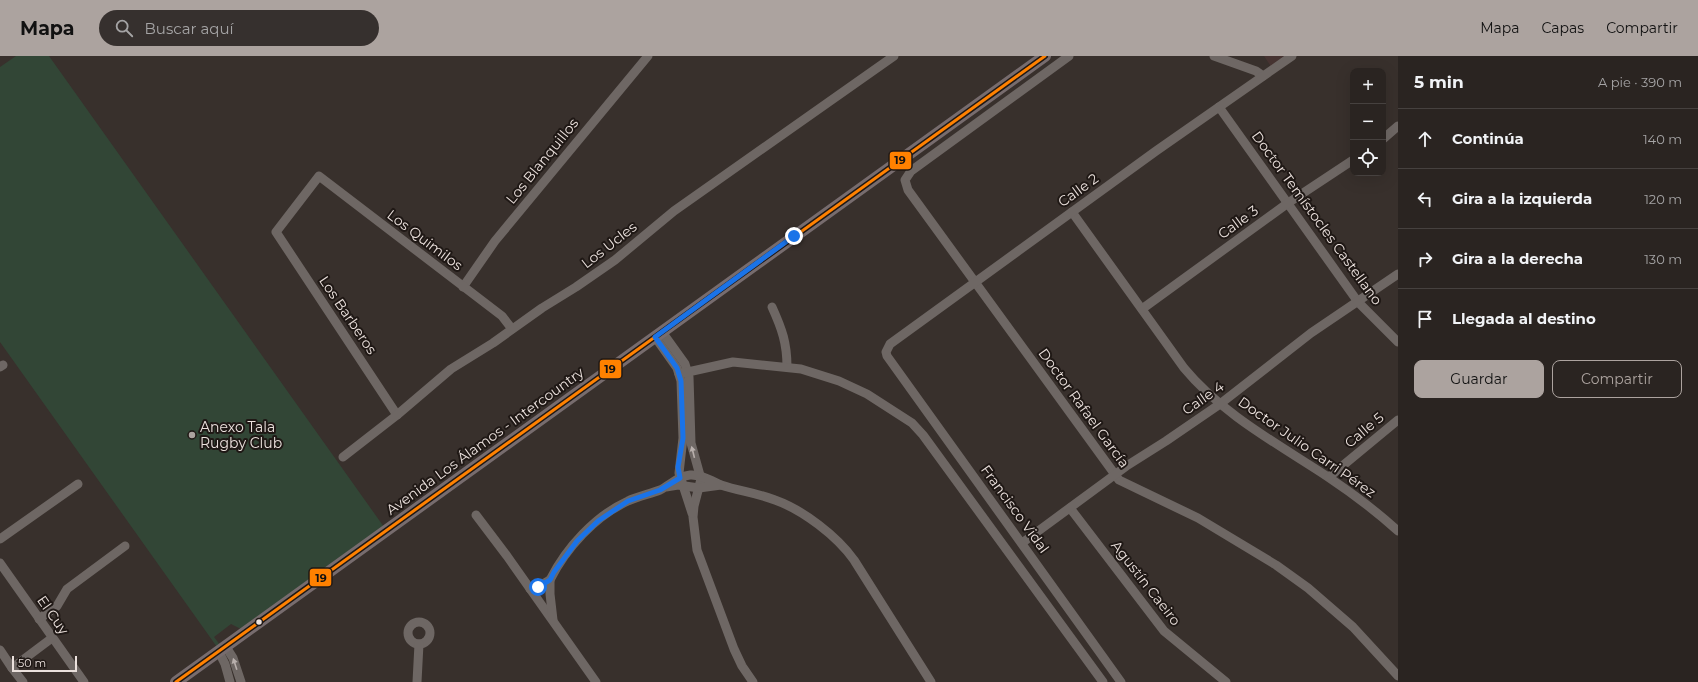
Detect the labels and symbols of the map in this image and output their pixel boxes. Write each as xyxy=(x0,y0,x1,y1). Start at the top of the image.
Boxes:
street label: Los Blanquillos xyxy=(502,114,582,208)
street label: Doctor Temístocles Castellano xyxy=(1248,128,1386,309)
line badge: 19 xyxy=(889,151,912,170)
text: 19 xyxy=(894,153,906,167)
street label: Calle 2 xyxy=(1054,169,1102,211)
street label: Calle 3 xyxy=(1214,201,1262,243)
street label: Los Quimilos xyxy=(384,206,467,274)
street label: Los Ucles xyxy=(578,218,640,272)
route end xyxy=(785,227,803,245)
street label: Los Barberos xyxy=(315,272,381,358)
street label: Doctor Rafael García xyxy=(1035,345,1133,471)
line badge: 19 xyxy=(599,359,622,379)
text: 19 xyxy=(604,362,616,376)
street label: Avenida Los Álamos - Intercountry xyxy=(383,363,588,519)
street label: Calle 4 xyxy=(1179,377,1228,419)
street label: Doctor Julio Carri Pérez xyxy=(1235,393,1379,501)
street label: Calle 5 xyxy=(1341,408,1387,452)
place label: Anexo Tala Rugby Club xyxy=(200,418,282,452)
marker: Anexo Tala Rugby Club xyxy=(187,430,197,440)
one-way arrow xyxy=(690,446,696,459)
street label: Francisco Vidal xyxy=(977,461,1053,557)
street label: Agustín Caeiro xyxy=(1107,537,1185,629)
line badge: 19 xyxy=(309,568,332,587)
text: 19 xyxy=(315,571,327,585)
route start xyxy=(529,578,547,596)
street label: El Cuy xyxy=(33,592,73,638)
unlabelled marker xyxy=(254,617,264,627)
scale bar xyxy=(12,654,77,673)
one-way arrow xyxy=(232,657,238,669)

